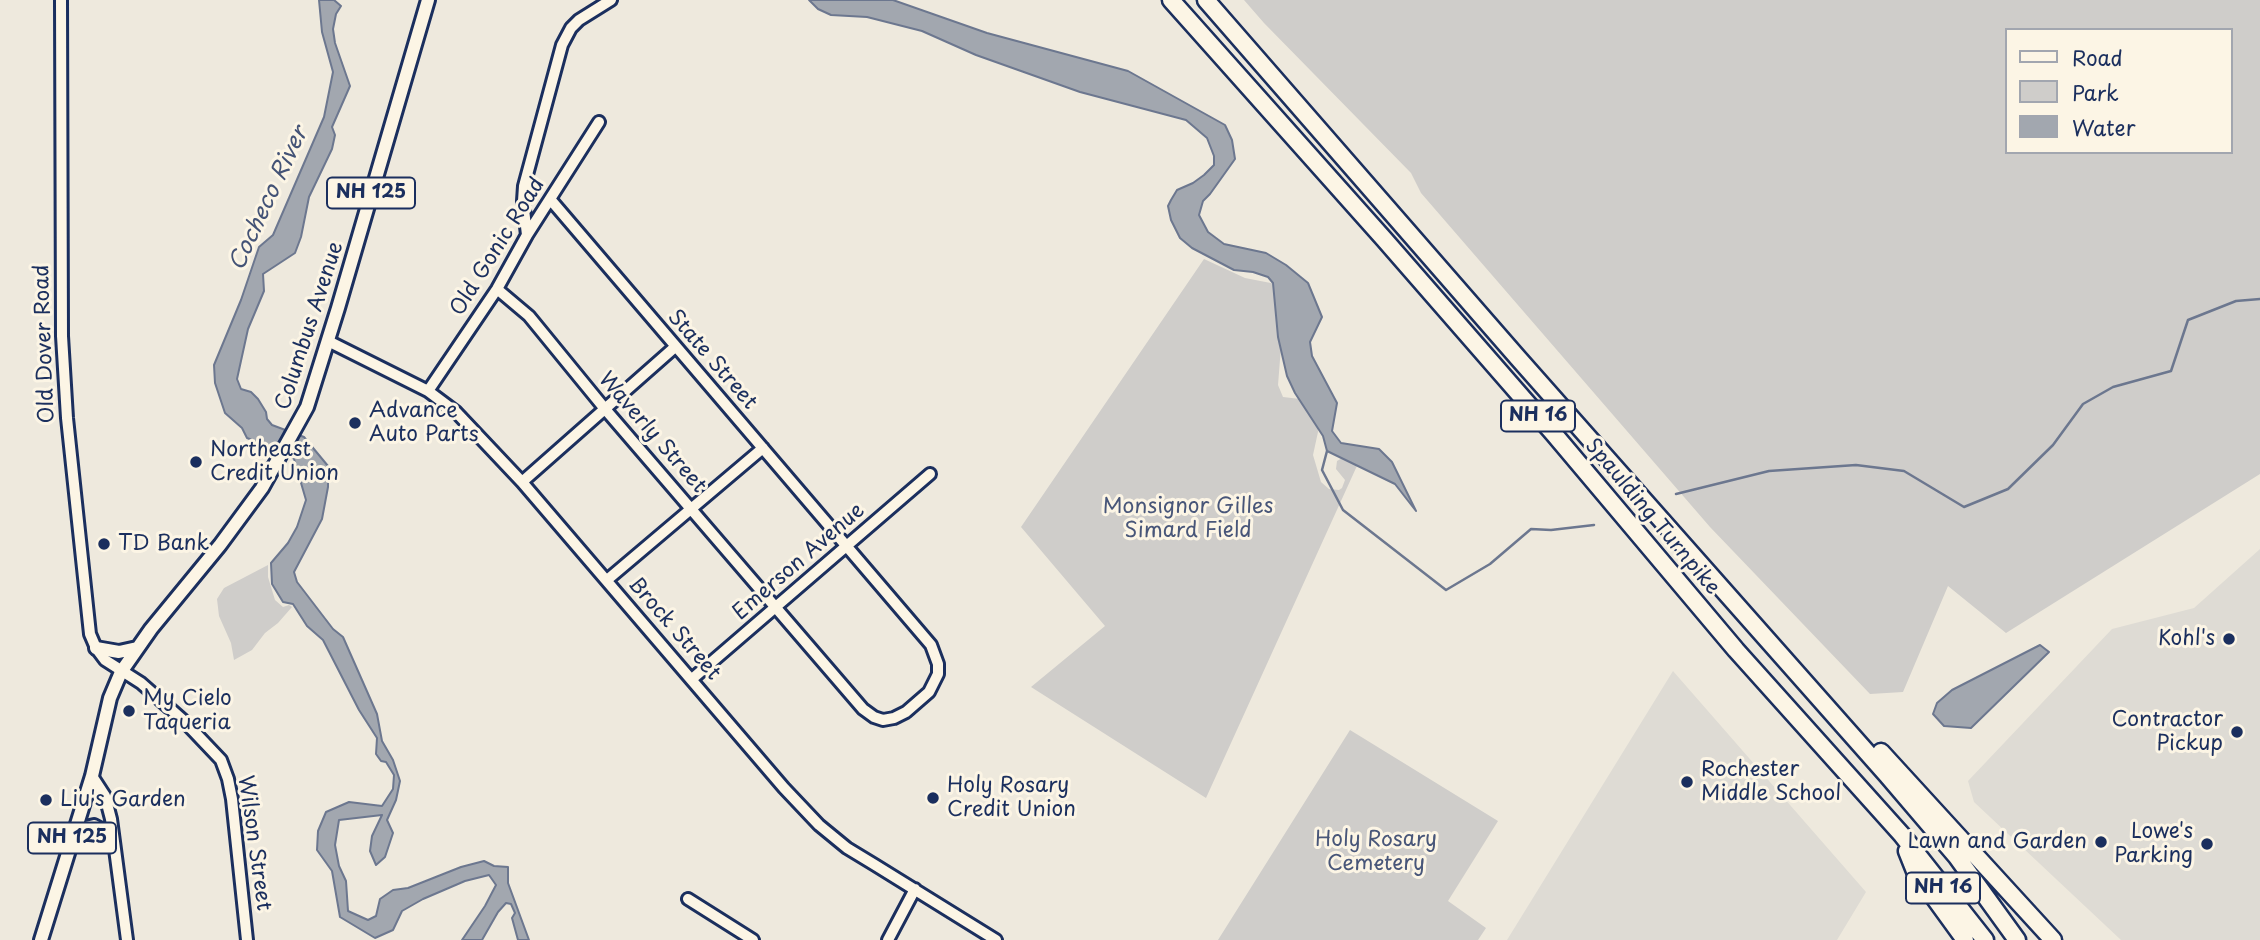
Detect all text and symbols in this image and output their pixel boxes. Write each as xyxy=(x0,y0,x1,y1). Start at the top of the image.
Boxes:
legend xyxy=(2004,28,2232,154)
text: Road xyxy=(2072,41,2123,73)
text: Park xyxy=(2072,76,2119,108)
text: Water xyxy=(2072,111,2135,143)
water label: Cocheco River xyxy=(224,123,314,275)
street label: Old Gonic Road xyxy=(445,173,551,321)
road number: NH 125 xyxy=(327,178,415,209)
street label: Columbus Avenue xyxy=(271,239,349,413)
street label: Old Dover Road xyxy=(30,264,60,424)
street label: State Street xyxy=(662,305,762,415)
street label: Waverly Street xyxy=(593,367,711,499)
place label: Advance Auto Parts xyxy=(369,398,479,448)
road number: NH 16 xyxy=(1501,400,1575,432)
marker: Advance Auto Parts xyxy=(347,415,363,431)
street label: Spaulding Turnpike xyxy=(1579,434,1725,600)
place label: Northeast Credit Union xyxy=(210,437,339,487)
marker: Northeast Credit Union xyxy=(188,454,204,470)
park label: Monsignor Gilles Simard Field xyxy=(1103,494,1273,544)
street label: Emerson Avenue xyxy=(728,498,870,626)
place label: TD Bank xyxy=(118,531,209,557)
marker: TD Bank xyxy=(96,536,112,552)
street label: Brock Street xyxy=(622,572,726,686)
place label: Kohl's xyxy=(2158,626,2215,652)
marker: Kohl's xyxy=(2221,631,2237,647)
place label: My Cielo Taqueria xyxy=(143,686,232,736)
marker: My Cielo Taqueria xyxy=(121,703,137,719)
place label: Contractor Pickup xyxy=(2112,707,2223,757)
marker: Contractor Pickup xyxy=(2229,724,2245,740)
place label: Rochester Middle School xyxy=(1701,757,1841,807)
place label: Holy Rosary Credit Union xyxy=(947,773,1076,823)
street label: Wilson Street xyxy=(232,774,276,912)
marker: Rochester Middle School xyxy=(1679,774,1695,790)
place label: Liu's Garden xyxy=(60,787,186,813)
marker: Holy Rosary Credit Union xyxy=(925,790,941,806)
marker: Liu's Garden xyxy=(38,792,54,808)
place label: Lowe's Parking xyxy=(2114,819,2193,869)
road number: NH 125 xyxy=(28,822,116,853)
park label: Holy Rosary Cemetery xyxy=(1315,827,1437,877)
place label: Lawn and Garden xyxy=(1907,829,2087,855)
marker: Lawn and Garden xyxy=(2093,834,2109,850)
marker: Lowe's Parking xyxy=(2199,836,2215,852)
road number: NH 16 xyxy=(1906,873,1980,904)

